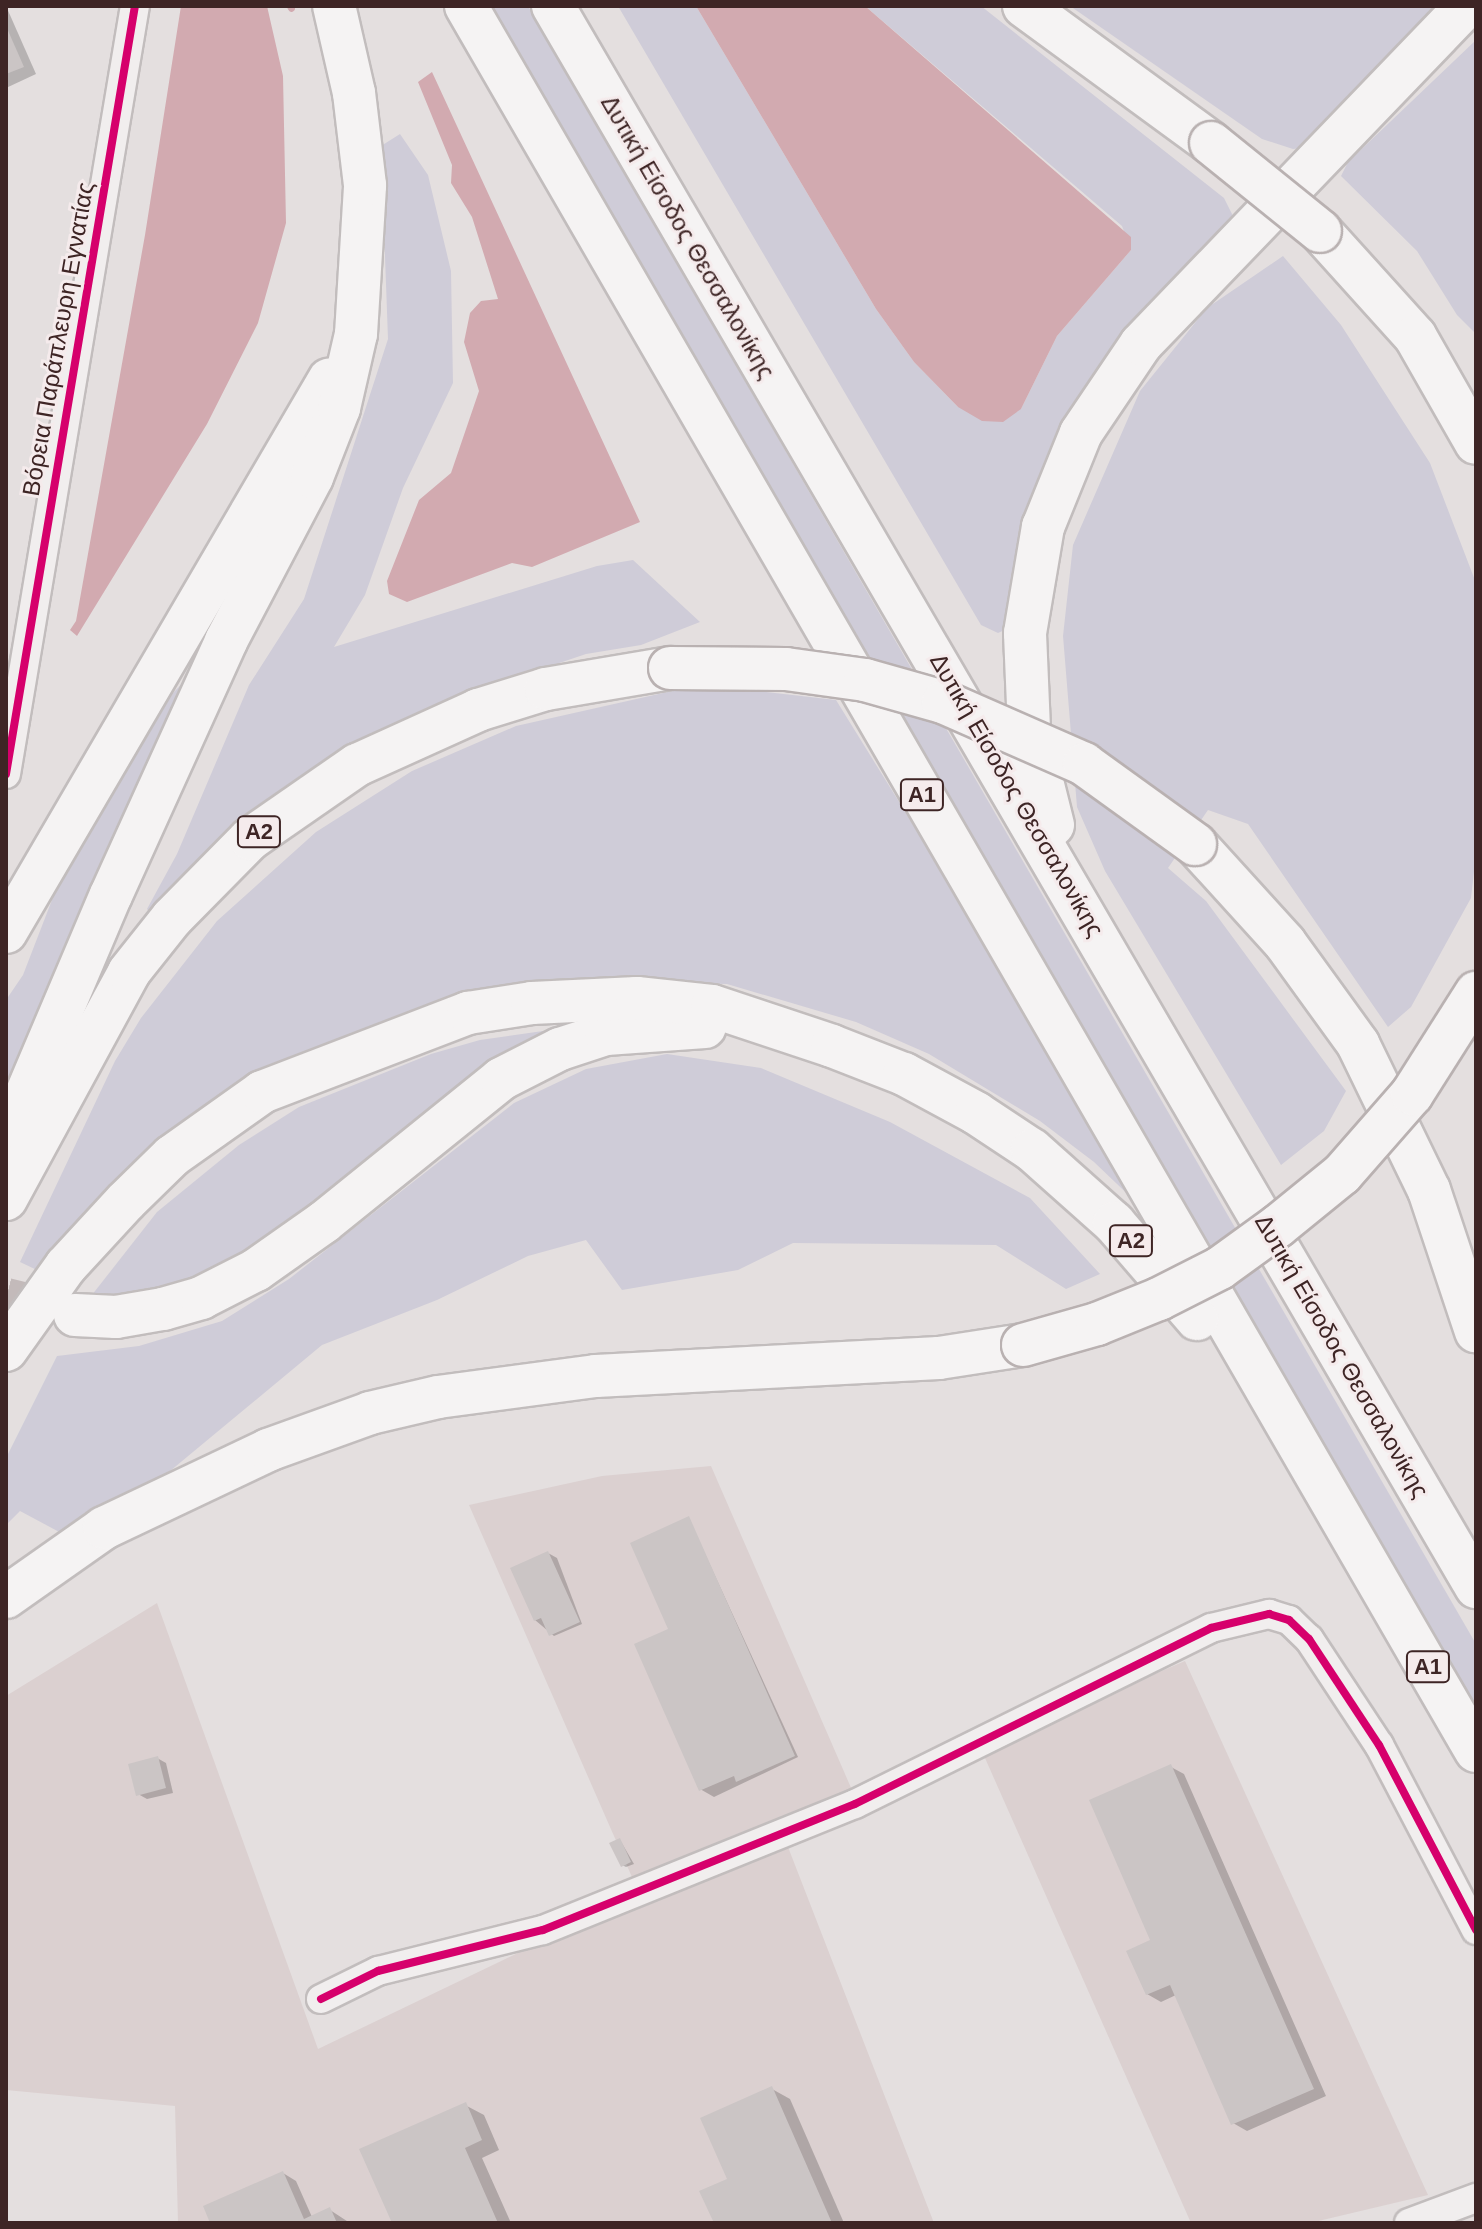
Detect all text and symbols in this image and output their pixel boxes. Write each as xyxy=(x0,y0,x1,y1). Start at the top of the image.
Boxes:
street label: Δυτική Είσοδος Θεσσαλονίκης xyxy=(595,90,781,384)
street label: Βόρεια Παράπλευρη Εγνατίας xyxy=(16,180,100,498)
street label: Δυτική Είσοδος Θεσσαλονίκης xyxy=(924,648,1110,942)
road number: Α1 xyxy=(898,777,946,813)
road number: Α2 xyxy=(235,814,283,850)
street label: Δυτική Είσοδος Θεσσαλονίκης xyxy=(1249,1209,1435,1503)
road number: Α2 xyxy=(1107,1223,1155,1259)
road number: Α1 xyxy=(1404,1649,1452,1685)

